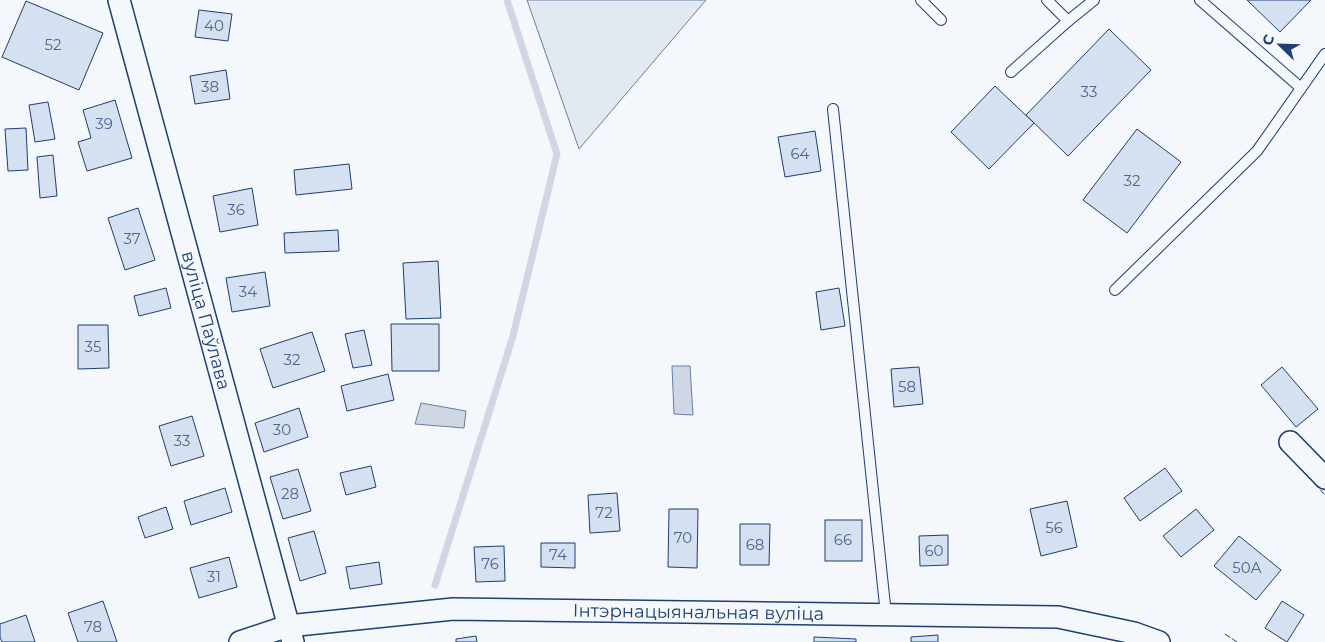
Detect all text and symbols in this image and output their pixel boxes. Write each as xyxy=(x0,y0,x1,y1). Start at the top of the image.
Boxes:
house number: 40 xyxy=(204,16,224,35)
north arrow xyxy=(1255,20,1305,70)
text: С xyxy=(1258,32,1278,48)
house number: 52 xyxy=(45,35,61,54)
house number: 38 xyxy=(201,77,219,96)
house number: 33 xyxy=(1081,82,1097,101)
house number: 39 xyxy=(95,114,113,133)
house number: 64 xyxy=(790,144,810,163)
house number: 32 xyxy=(1124,171,1140,190)
house number: 36 xyxy=(227,200,245,219)
house number: 37 xyxy=(123,229,141,248)
street label: вуліца Паўлава xyxy=(177,249,235,392)
house number: 34 xyxy=(239,282,257,301)
house number: 35 xyxy=(85,337,101,356)
house number: 32 xyxy=(284,350,300,369)
house number: 58 xyxy=(898,377,916,396)
house number: 30 xyxy=(273,420,291,439)
house number: 33 xyxy=(174,431,190,450)
house number: 28 xyxy=(281,484,299,503)
house number: 72 xyxy=(595,503,613,522)
house number: 56 xyxy=(1045,518,1063,537)
house number: 70 xyxy=(674,528,692,547)
house number: 66 xyxy=(834,530,852,549)
house number: 68 xyxy=(746,535,764,554)
house number: 60 xyxy=(924,541,944,560)
house number: 74 xyxy=(549,545,567,564)
house number: 76 xyxy=(481,554,499,573)
house number: 50А xyxy=(1232,558,1262,577)
house number: 31 xyxy=(207,567,221,586)
street label: Інтэрнацыянальная вуліца xyxy=(573,600,824,625)
house number: 78 xyxy=(84,617,102,636)

